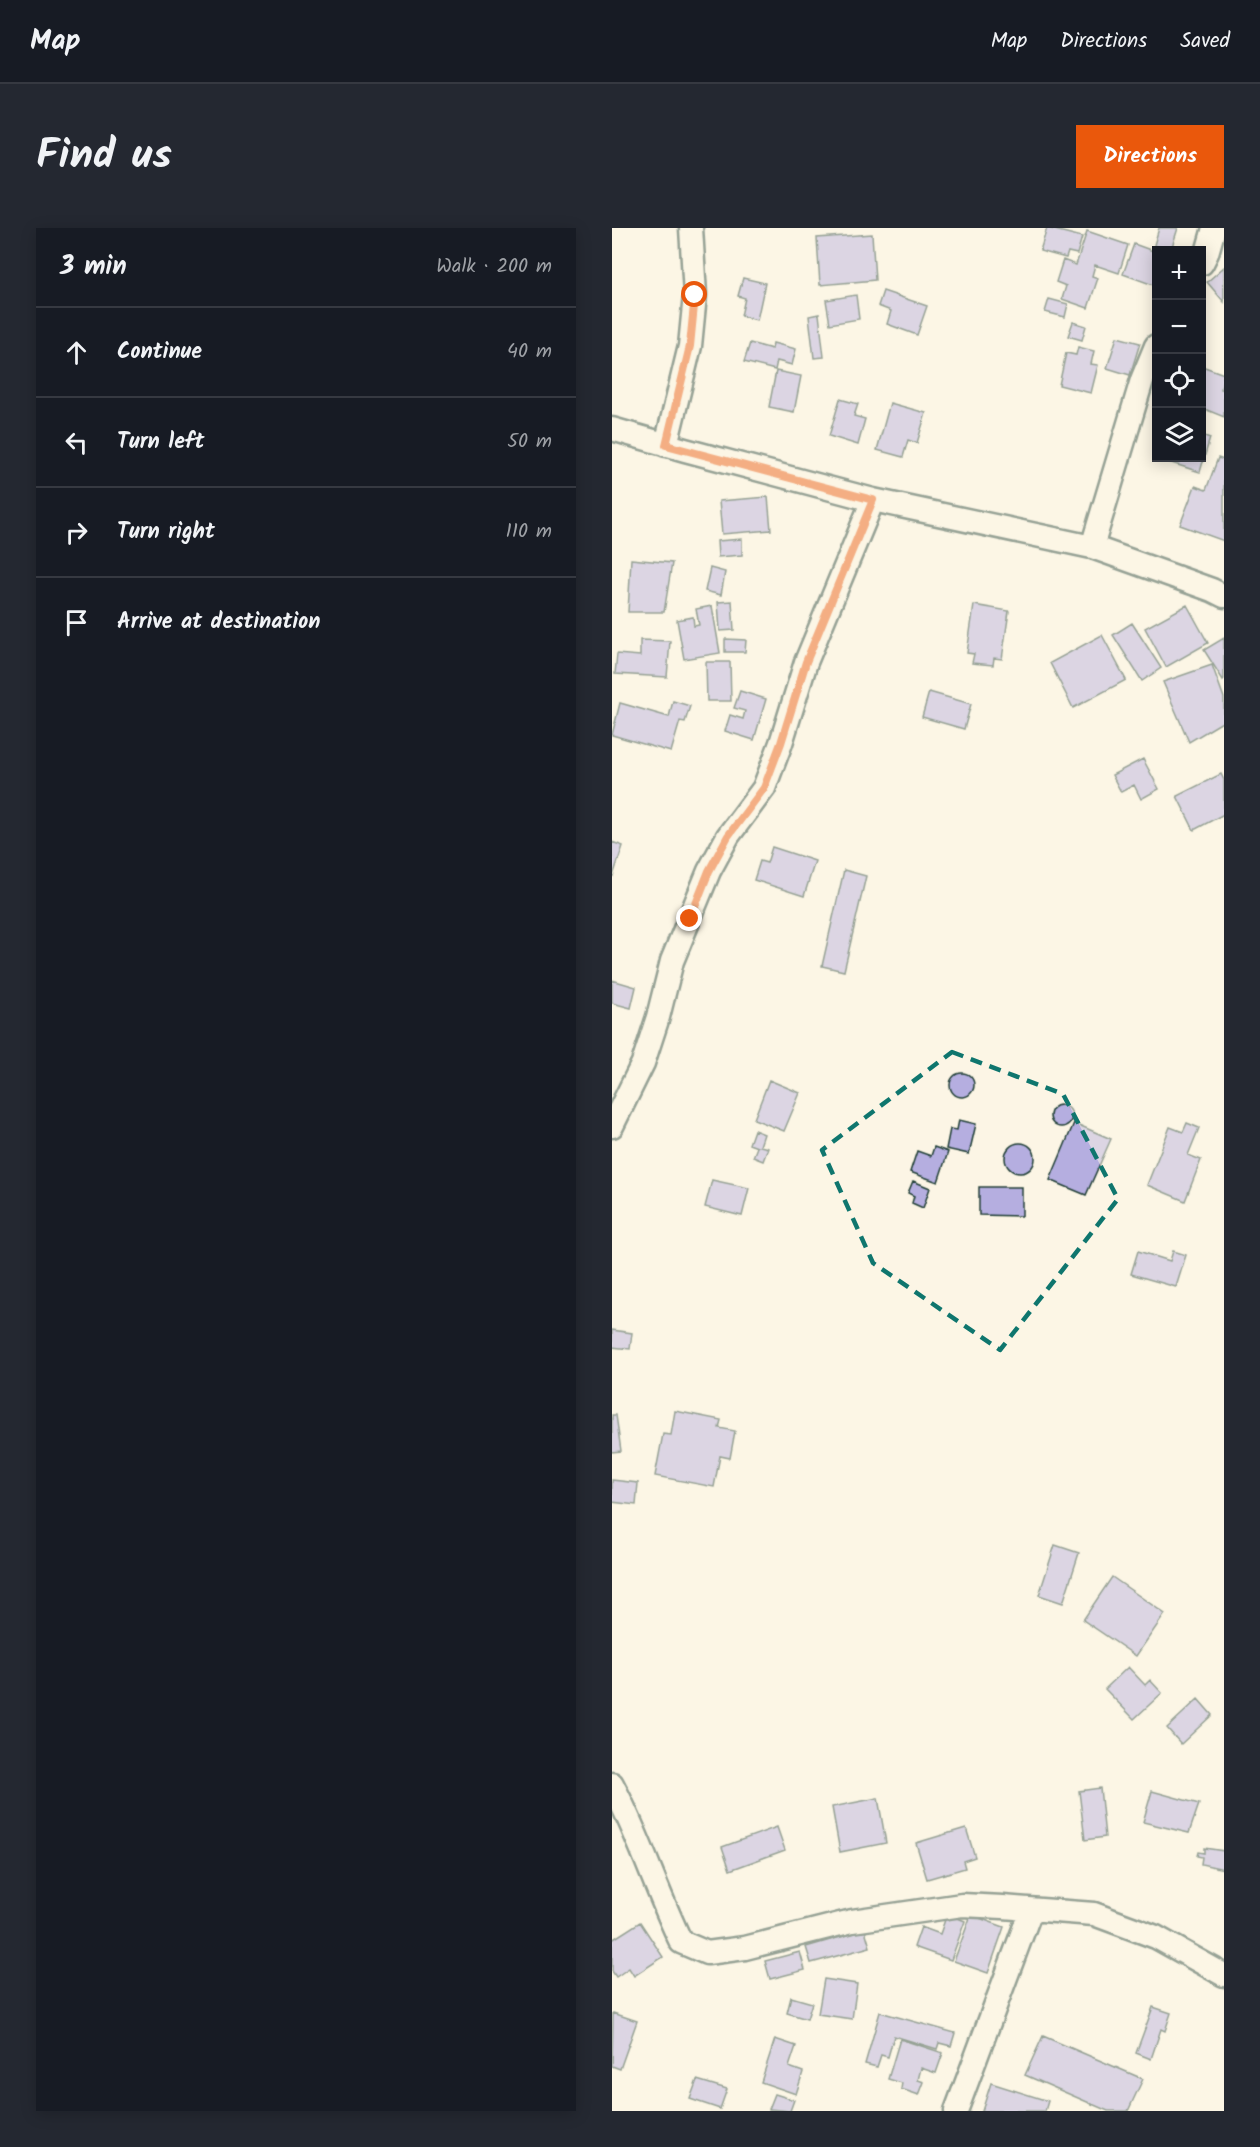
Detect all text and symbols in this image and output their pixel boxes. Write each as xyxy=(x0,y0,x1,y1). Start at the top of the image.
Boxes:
text: Map xyxy=(30,19,81,64)
text: Map xyxy=(991,25,1027,58)
text: Directions xyxy=(1060,25,1147,58)
text: Saved xyxy=(1180,25,1230,58)
text: Find us xyxy=(36,123,172,190)
button: Directions xyxy=(1076,125,1224,188)
text: 3 min xyxy=(60,246,127,288)
map controls xyxy=(1152,246,1206,462)
button: + xyxy=(1152,246,1206,300)
text: Walk · 200 m xyxy=(436,251,552,283)
route start xyxy=(681,281,707,307)
button: − xyxy=(1152,300,1206,354)
text: Continue xyxy=(117,335,202,370)
icon: ahead xyxy=(60,336,93,369)
text: 40 m xyxy=(507,336,552,368)
button: locate xyxy=(1152,354,1206,408)
button: layers xyxy=(1152,408,1206,462)
text: Turn left xyxy=(117,425,204,460)
icon: left xyxy=(60,426,93,459)
text: 50 m xyxy=(507,426,552,458)
text: Turn right xyxy=(117,515,215,550)
icon: right xyxy=(60,516,93,549)
text: 110 m xyxy=(506,516,552,548)
text: Arrive at destination xyxy=(117,605,320,640)
icon: arrive xyxy=(60,606,93,639)
route end xyxy=(676,905,702,931)

